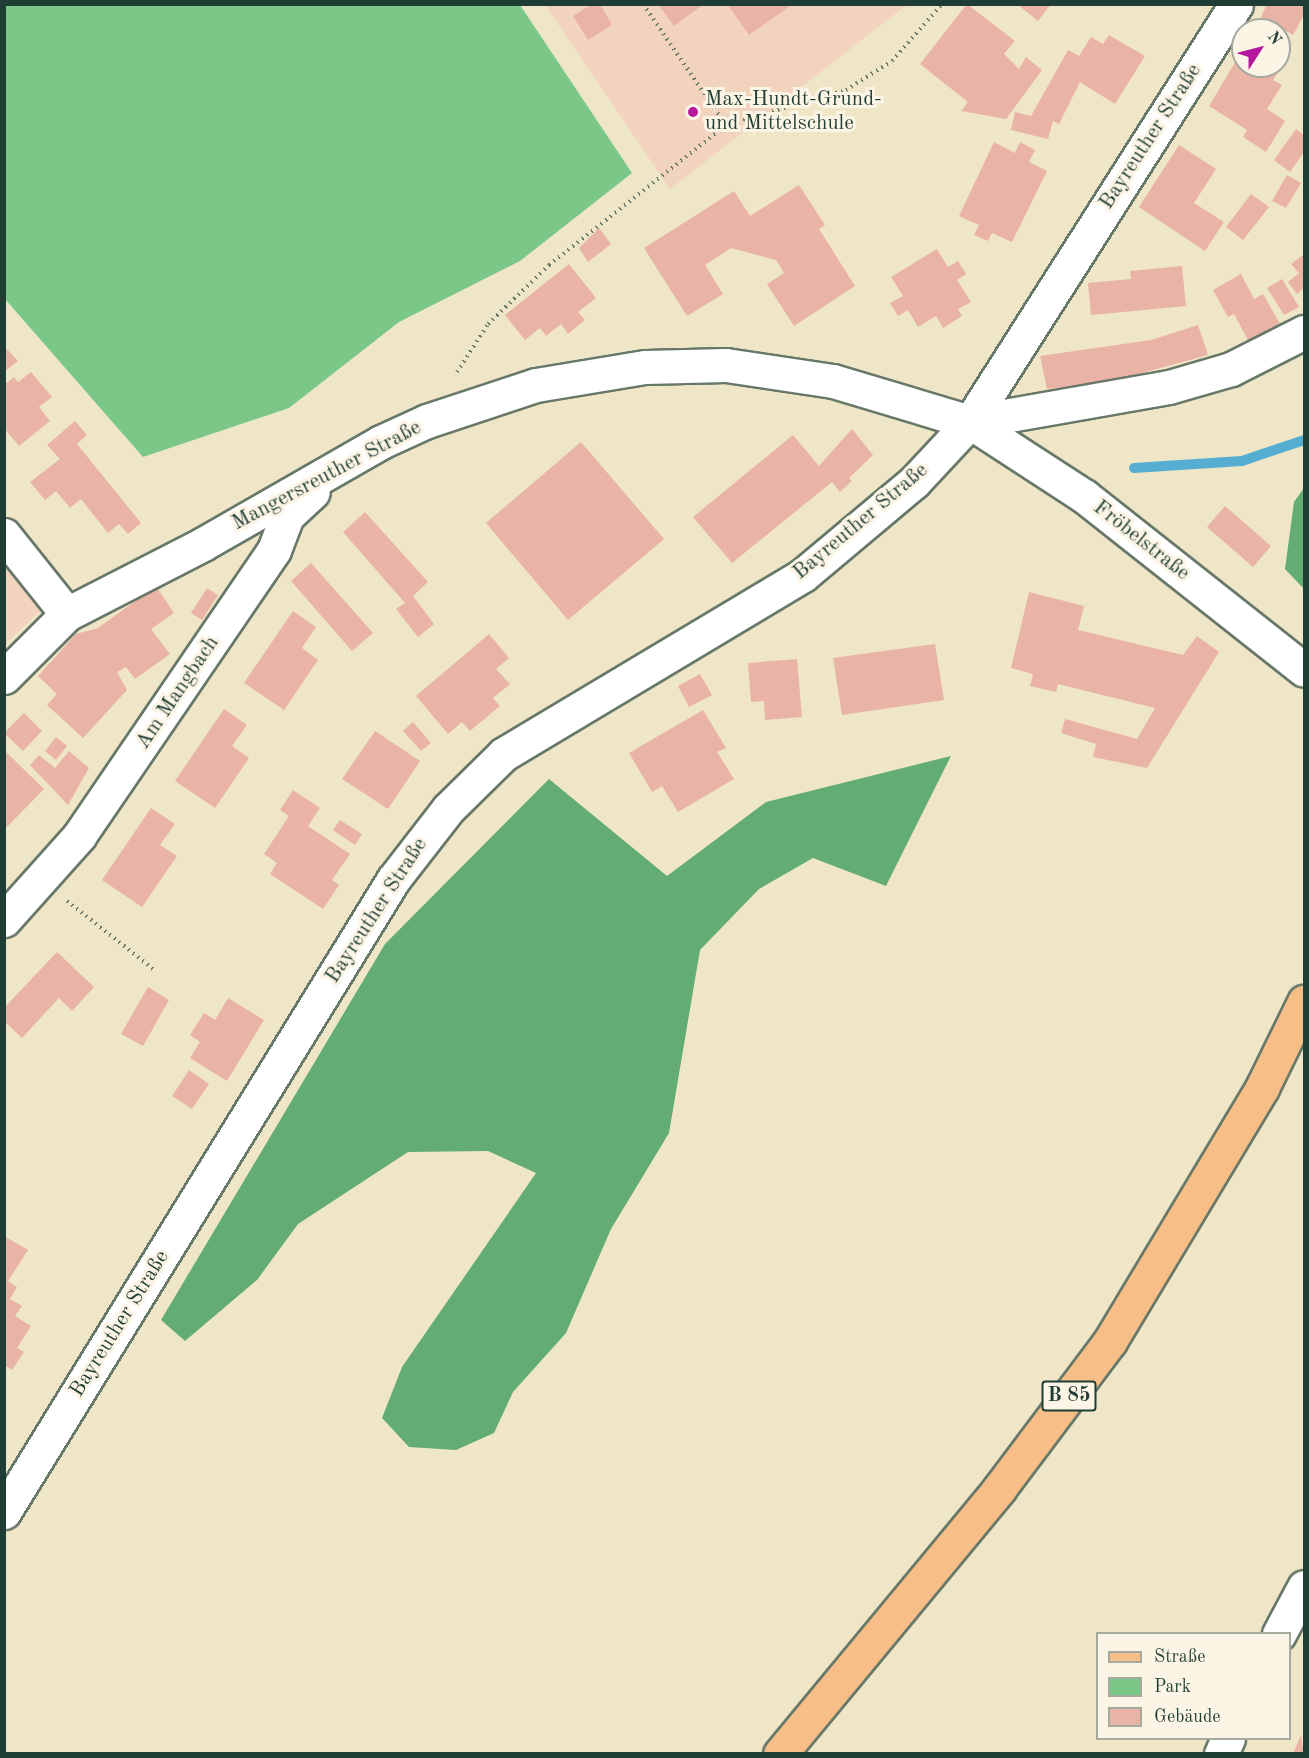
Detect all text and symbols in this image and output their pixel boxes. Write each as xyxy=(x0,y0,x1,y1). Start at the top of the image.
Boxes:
north arrow xyxy=(1231,18,1291,78)
text: N xyxy=(1264,29,1284,48)
street label: Bayreuther Straße xyxy=(1095,60,1207,214)
place label: Max-Hundt-Grund- und Mittelschule xyxy=(705,87,882,137)
marker: Max-Hundt-Grund- und Mittelschule xyxy=(686,105,700,119)
street label: Mangersreuther Straße xyxy=(228,415,426,537)
street label: Bayreuther Straße xyxy=(789,458,933,586)
street label: Fröbelstraße xyxy=(1088,496,1194,586)
street label: Am Mangbach xyxy=(131,632,225,754)
street label: Bayreuther Straße xyxy=(321,834,433,988)
street label: Bayreuther Straße xyxy=(65,1246,175,1402)
road number: B 85 xyxy=(1040,1379,1098,1413)
legend xyxy=(1096,1632,1291,1740)
text: Straße xyxy=(1154,1648,1205,1666)
text: Park xyxy=(1154,1678,1191,1696)
text: Gebäude xyxy=(1154,1708,1221,1726)

